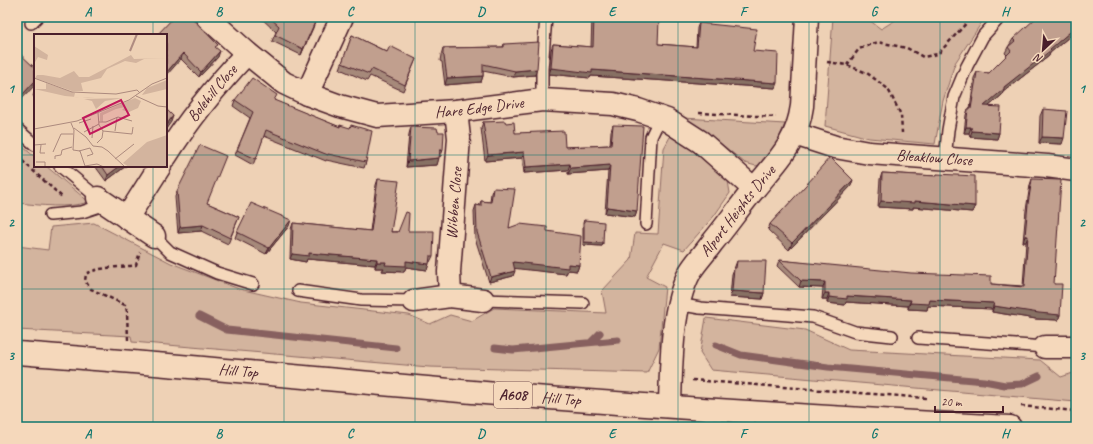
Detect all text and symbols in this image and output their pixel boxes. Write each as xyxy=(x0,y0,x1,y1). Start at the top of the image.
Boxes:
text: A xyxy=(85,4,93,20)
text: B xyxy=(216,4,224,20)
text: C xyxy=(347,4,355,20)
text: D xyxy=(477,4,486,20)
text: E xyxy=(609,4,618,20)
text: F xyxy=(740,4,749,20)
text: G xyxy=(871,4,879,20)
text: H xyxy=(1001,4,1011,20)
north arrow xyxy=(1023,30,1063,70)
inset map xyxy=(34,34,167,167)
text: N xyxy=(1031,50,1045,67)
street label: Bolehill Close xyxy=(183,59,243,126)
text: 1 xyxy=(8,81,16,97)
text: 1 xyxy=(1079,81,1087,97)
street label: Hare Edge Drive xyxy=(434,92,527,122)
street label: Bleaklow Close xyxy=(896,145,975,171)
street label: Alport Heights Drive xyxy=(695,160,781,261)
street label: Wibben Close xyxy=(441,165,467,240)
text: 2 xyxy=(8,215,15,231)
text: 2 xyxy=(1079,215,1086,231)
text: 3 xyxy=(8,348,15,364)
text: 3 xyxy=(1079,348,1086,364)
street label: Hill Top xyxy=(218,359,260,383)
road number: A608 xyxy=(494,382,532,408)
street label: Hill Top xyxy=(541,387,582,410)
scale bar xyxy=(935,388,1003,414)
text: 20 m xyxy=(941,394,963,410)
text: A xyxy=(85,426,93,442)
text: B xyxy=(216,426,224,442)
text: C xyxy=(347,426,355,442)
text: D xyxy=(477,426,486,442)
text: E xyxy=(609,426,618,442)
text: F xyxy=(740,426,749,442)
text: G xyxy=(871,426,879,442)
text: H xyxy=(1001,426,1011,442)

